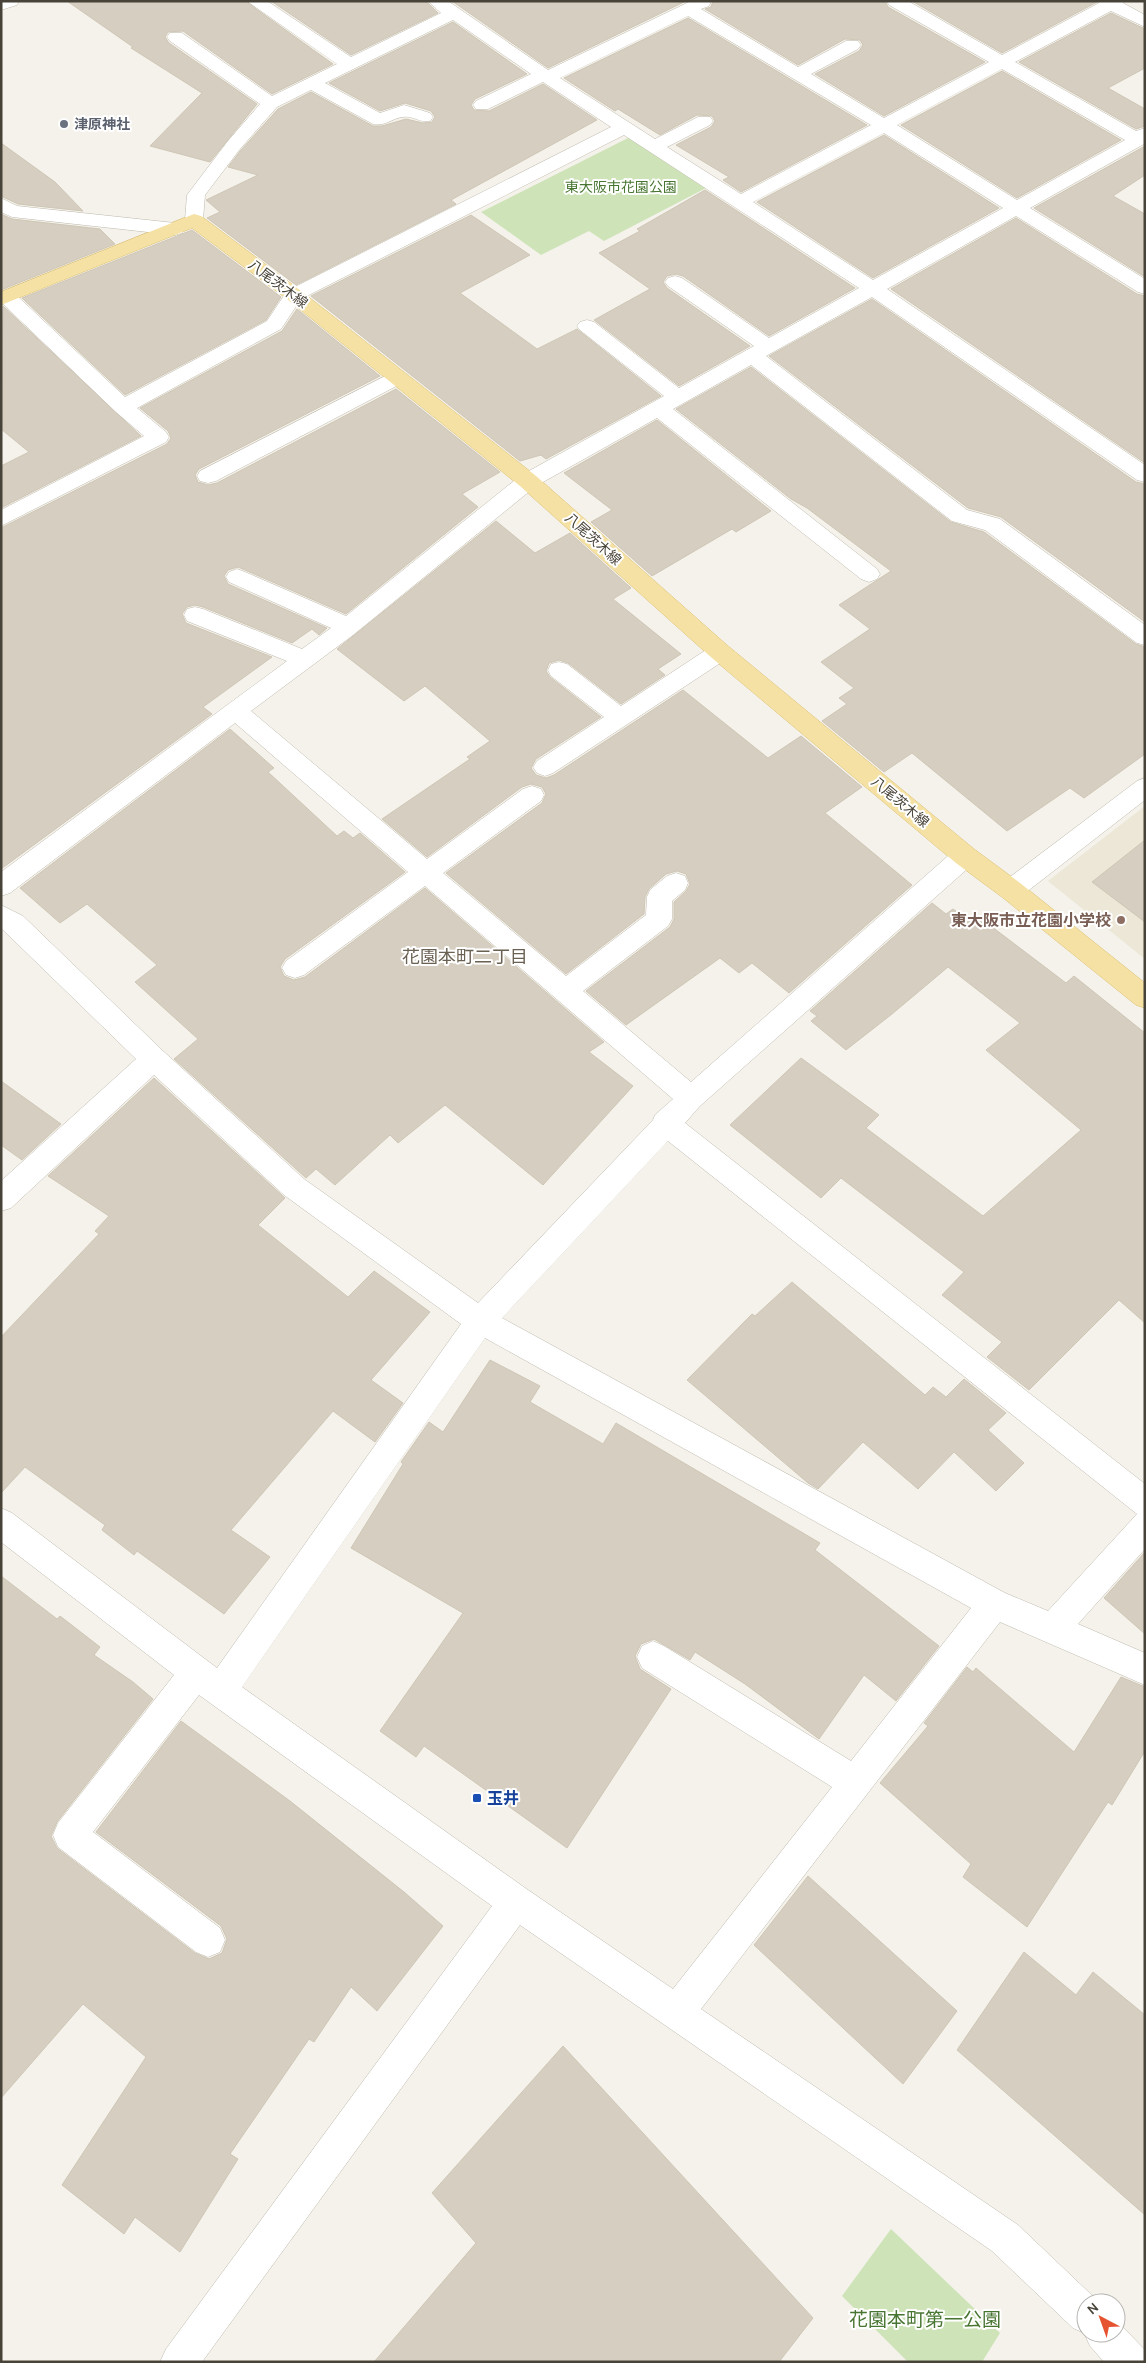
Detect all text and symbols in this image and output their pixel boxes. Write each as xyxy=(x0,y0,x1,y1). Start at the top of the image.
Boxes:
place label: 津原神社 xyxy=(74,116,130,133)
marker: 津原神社 xyxy=(58,118,70,130)
park label: 東大阪市花園公園 xyxy=(565,179,677,196)
street label: 八尾茨木線 xyxy=(245,256,311,312)
street label: 八尾茨木線 xyxy=(561,509,625,569)
street label: 八尾茨木線 xyxy=(868,773,932,831)
place label: 東大阪市立花園小学校 xyxy=(951,911,1111,930)
marker: 東大阪市立花園小学校 xyxy=(1115,914,1127,926)
district label: 花園本町二丁目 xyxy=(402,946,528,968)
place label: 玉井 xyxy=(487,1789,519,1808)
marker: 玉井 xyxy=(471,1792,483,1804)
north arrow xyxy=(1076,2293,1126,2343)
text: N xyxy=(1083,2299,1102,2318)
park label: 花園本町第一公園 xyxy=(849,2309,1001,2331)

